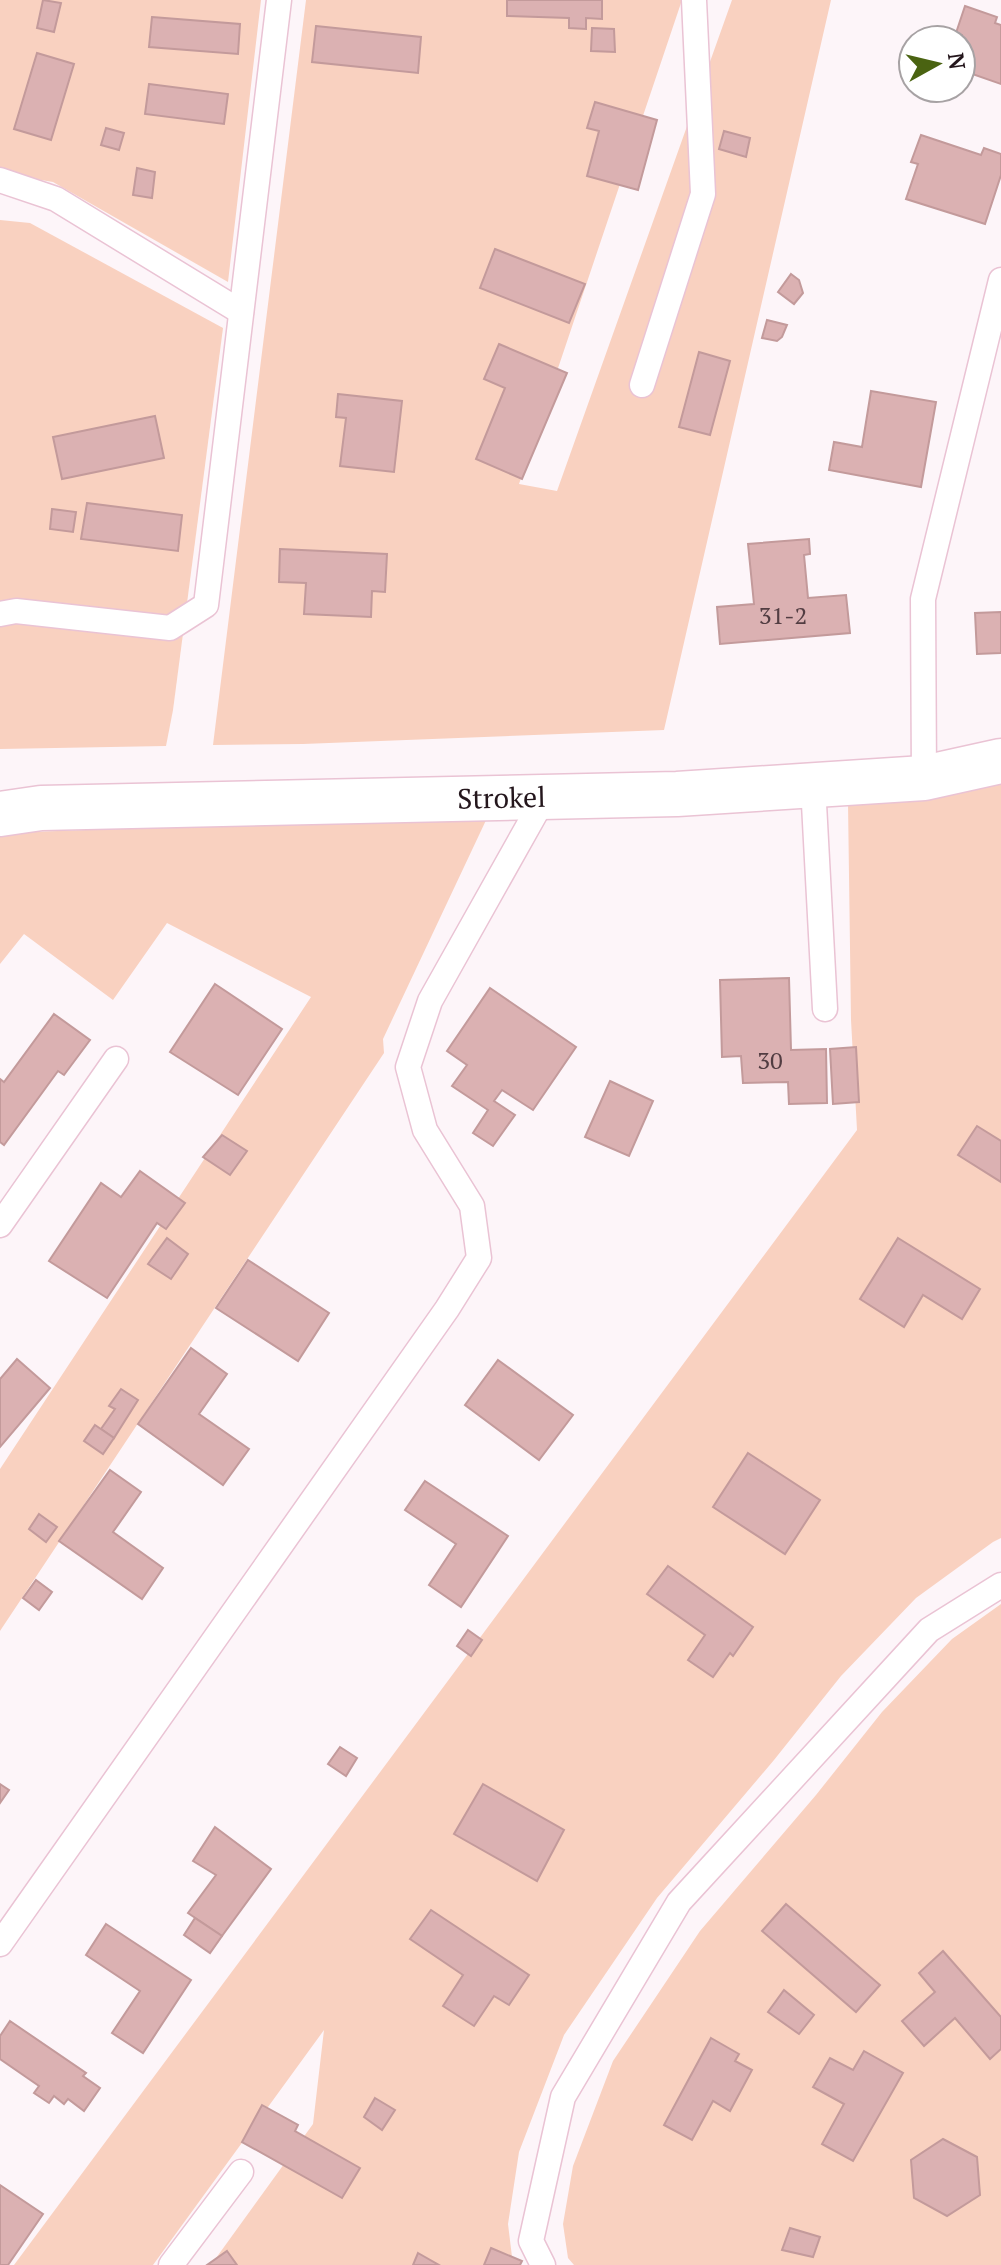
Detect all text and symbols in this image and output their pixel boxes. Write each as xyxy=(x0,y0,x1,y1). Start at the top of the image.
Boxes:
north arrow xyxy=(897,24,977,104)
text: N xyxy=(942,51,973,72)
house number: 31-2 xyxy=(759,599,807,631)
street label: Strokel xyxy=(457,778,546,817)
house number: 30 xyxy=(757,1044,783,1076)

